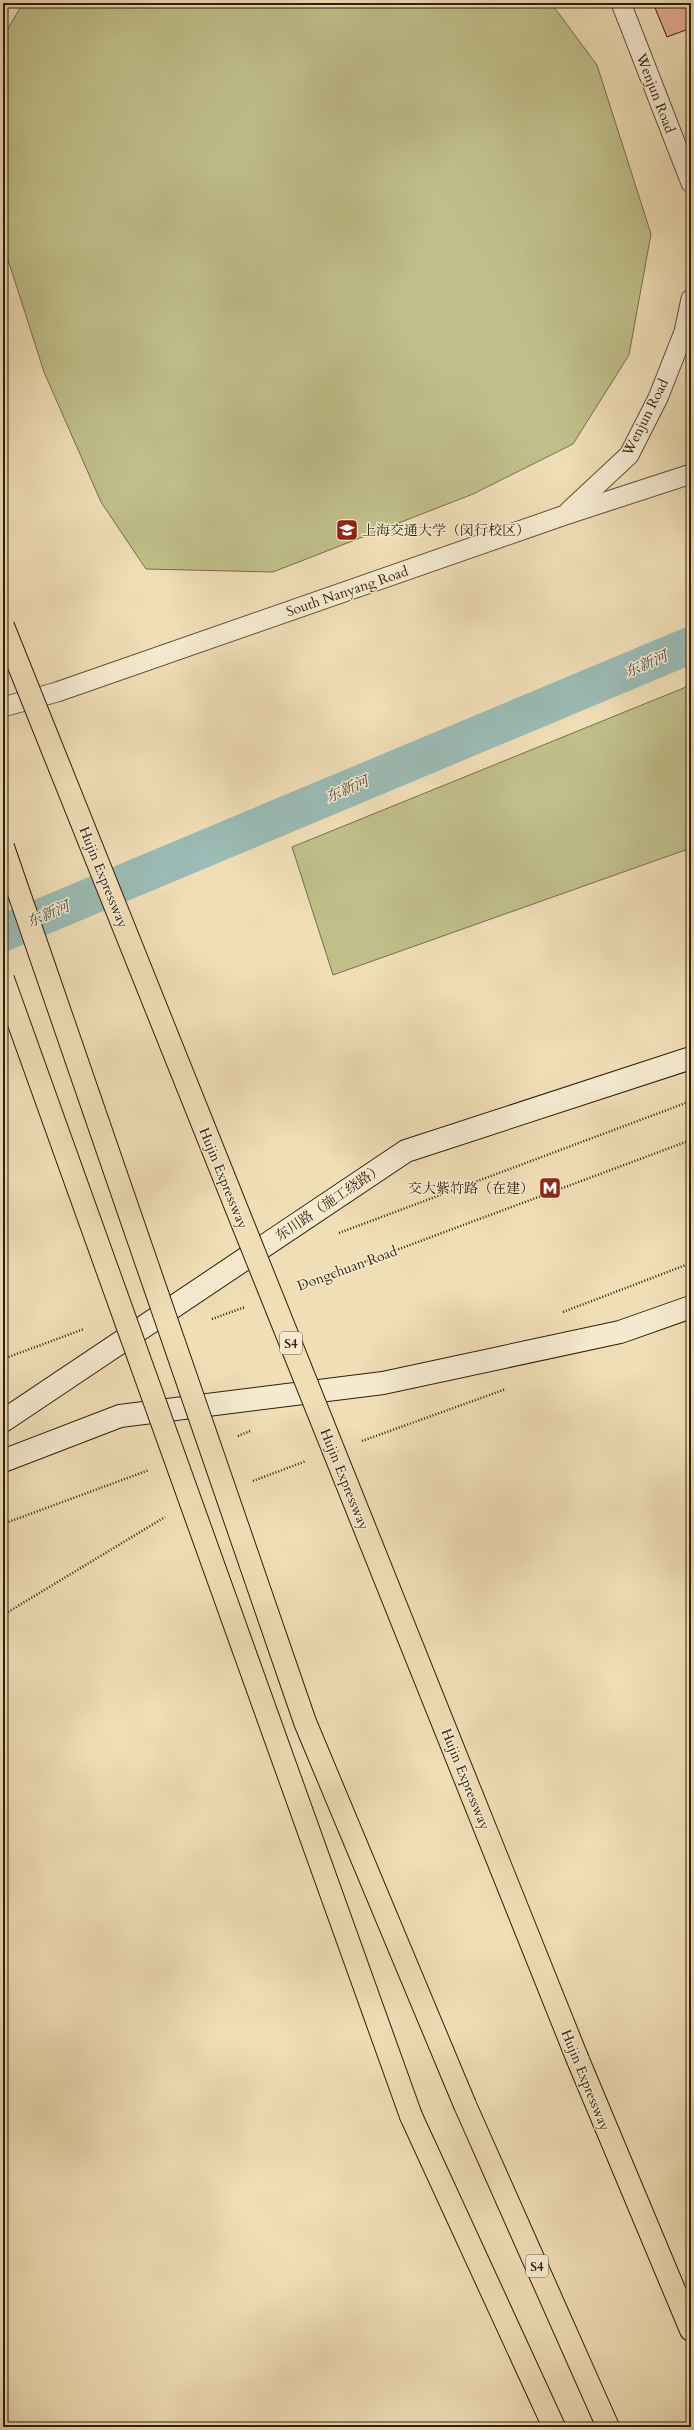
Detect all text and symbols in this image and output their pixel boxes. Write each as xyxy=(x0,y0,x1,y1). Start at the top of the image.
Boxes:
street label: Wenjun Road xyxy=(631,50,680,136)
street label: Wenjun Road xyxy=(617,375,673,460)
school or university icon: 上海交通大学（闵行校区） xyxy=(334,517,360,543)
place label: 上海交通大学（闵行校区） xyxy=(362,521,530,540)
street label: South Nanyang Road xyxy=(284,561,411,621)
water label: 东新河 xyxy=(621,645,673,682)
water label: 东新河 xyxy=(322,770,374,807)
street label: Hujin Expressway xyxy=(75,824,133,931)
water label: 东新河 xyxy=(23,895,75,932)
street label: Hujin Expressway xyxy=(195,1125,253,1232)
street label: 东川路（施工绕路） xyxy=(272,1159,387,1246)
metro station icon: 交大紫竹路（在建） xyxy=(537,1175,563,1201)
place label: 交大紫竹路（在建） xyxy=(408,1179,534,1198)
street label: Dongchuan Road xyxy=(295,1241,400,1295)
road number: S4 xyxy=(280,1332,302,1354)
street label: Hujin Expressway xyxy=(316,1426,374,1533)
street label: Hujin Expressway xyxy=(437,1726,495,1833)
street label: Hujin Expressway xyxy=(557,2027,615,2134)
road number: S4 xyxy=(526,2255,548,2277)

